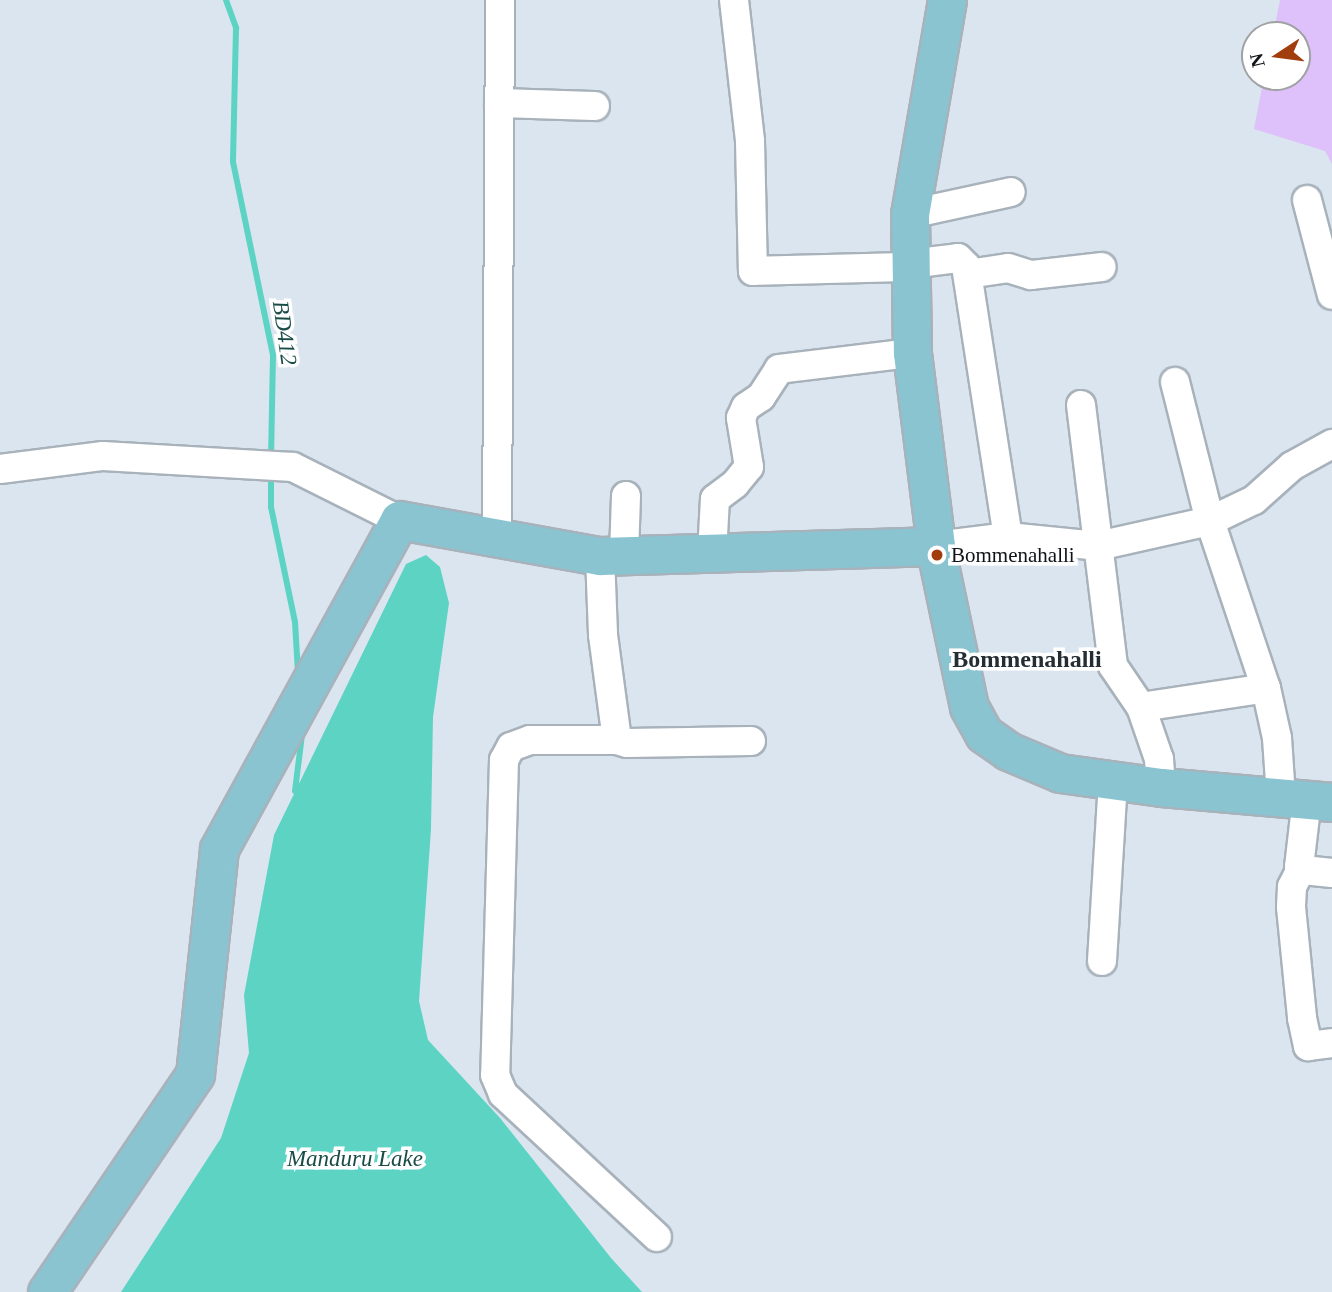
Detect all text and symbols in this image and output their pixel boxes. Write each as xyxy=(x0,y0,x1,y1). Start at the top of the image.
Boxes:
north arrow xyxy=(1241,21,1311,91)
text: N xyxy=(1245,51,1269,69)
water label: BD412 xyxy=(266,299,302,367)
place label: Bommenahalli xyxy=(951,542,1075,568)
marker: Bommenahalli xyxy=(929,547,945,563)
district label: Bommenahalli xyxy=(952,646,1102,674)
water label: Manduru Lake xyxy=(287,1145,423,1173)

